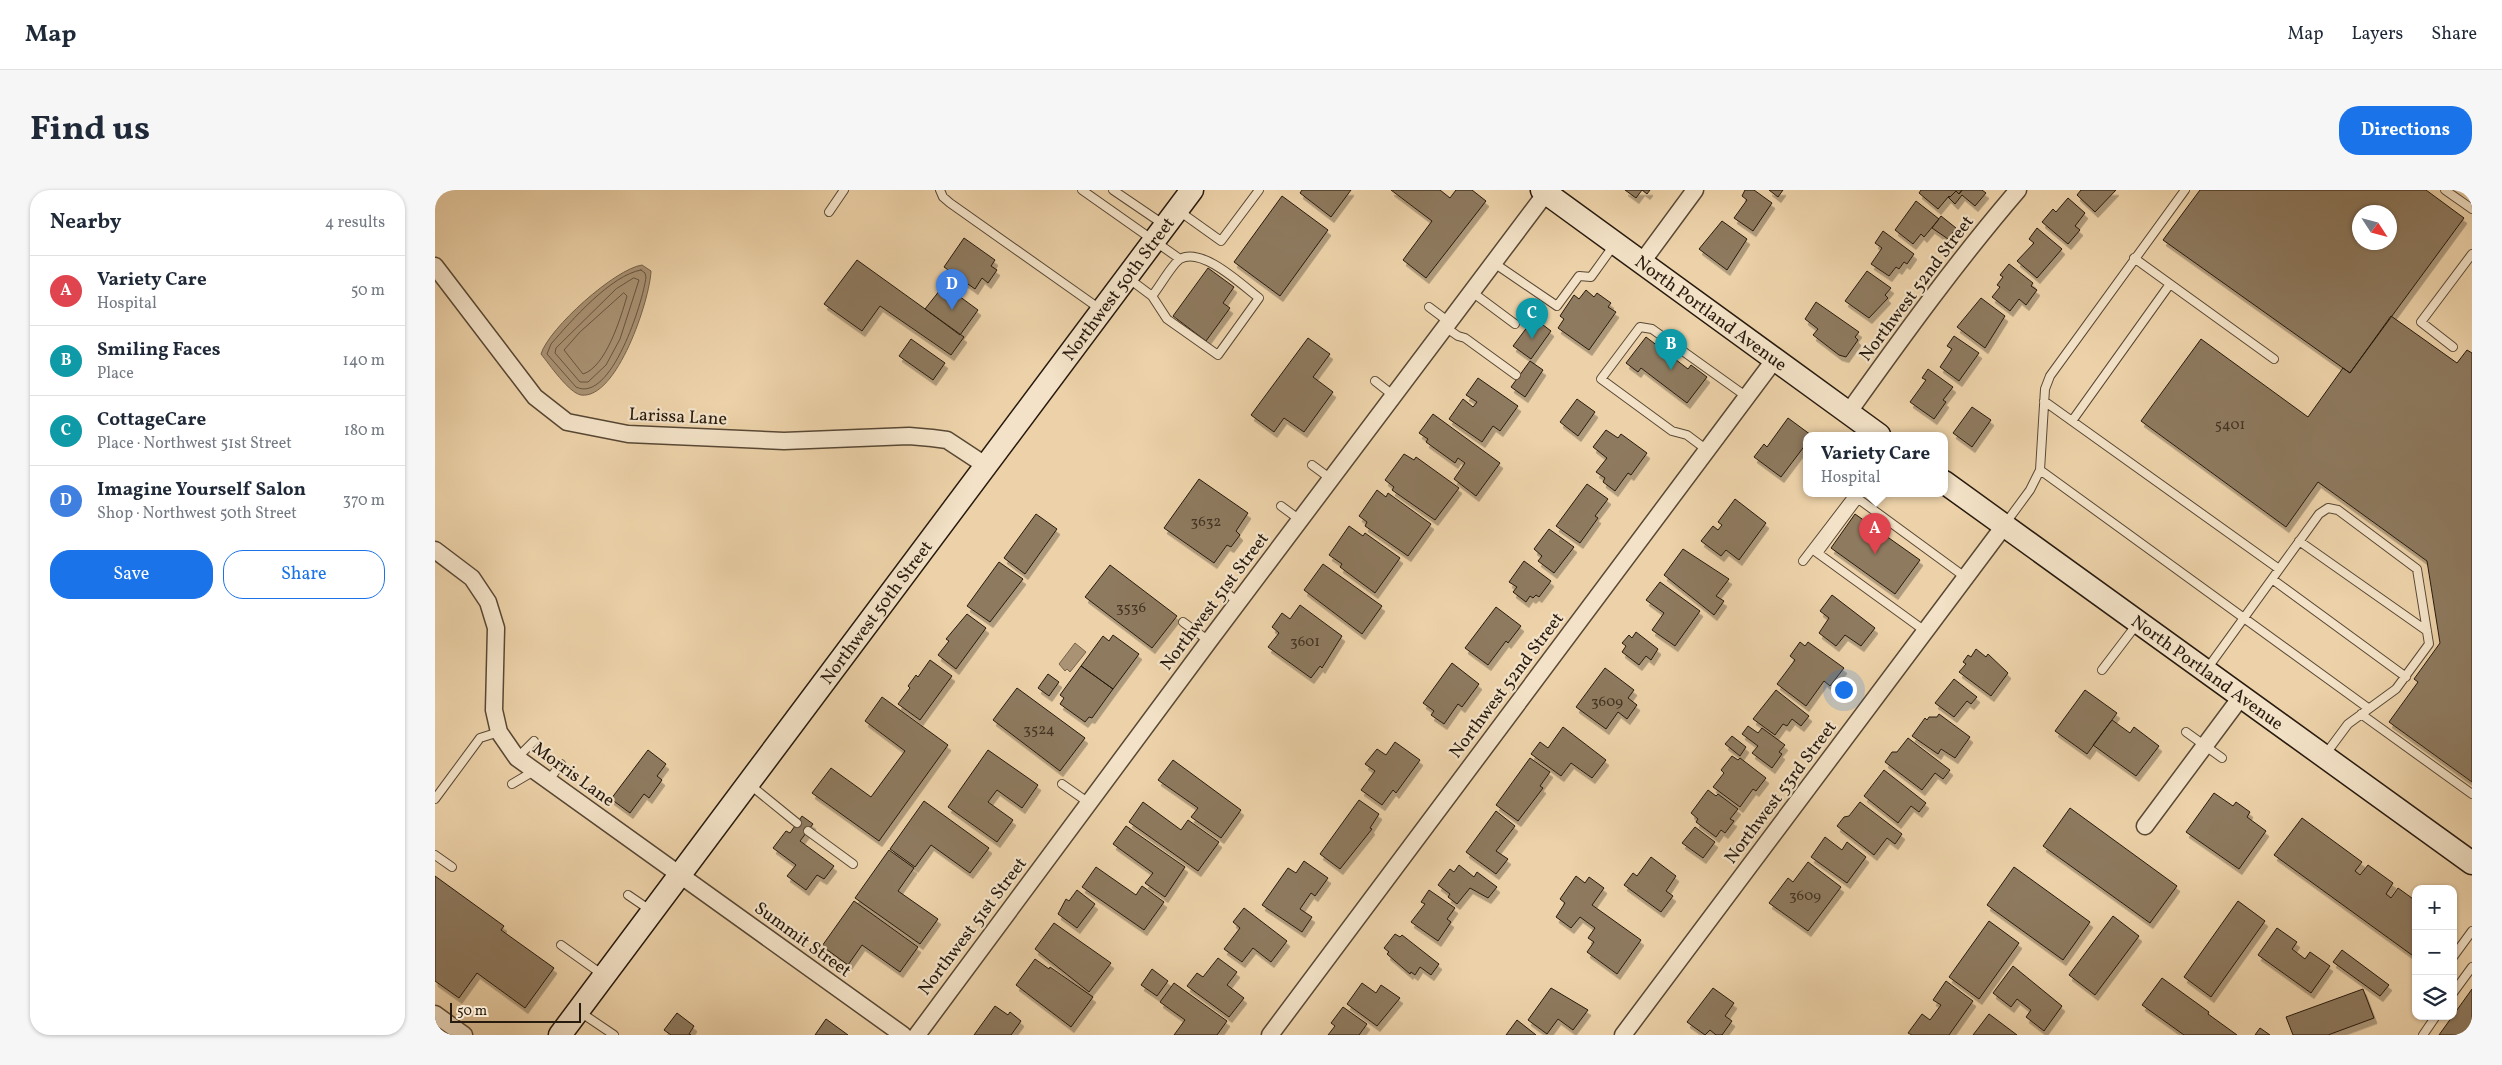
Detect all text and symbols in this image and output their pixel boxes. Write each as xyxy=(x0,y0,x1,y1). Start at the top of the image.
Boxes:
text: Map xyxy=(25,18,76,52)
text: Map xyxy=(2287,22,2323,47)
text: Layers xyxy=(2351,22,2403,47)
text: Share xyxy=(2431,22,2477,47)
text: Find us xyxy=(30,106,150,154)
button: Directions xyxy=(2339,106,2472,155)
north arrow xyxy=(2352,205,2397,250)
text: Nearby xyxy=(50,208,121,237)
street label: Northwest 52nd Street xyxy=(1854,211,1980,367)
text: 4 results xyxy=(325,212,385,234)
street label: Northwest 50th Street xyxy=(1057,212,1181,367)
street label: North Portland Avenue xyxy=(1629,250,1791,378)
text: Variety Care xyxy=(97,267,207,293)
pin: D xyxy=(936,269,968,310)
text: A xyxy=(60,280,72,302)
text: 50 m xyxy=(351,280,385,302)
text: Hospital xyxy=(97,293,157,315)
pin: C xyxy=(1516,298,1548,339)
pin: B xyxy=(1655,329,1687,370)
text: Smiling Faces xyxy=(97,337,220,363)
text: B xyxy=(61,350,71,372)
text: 140 m xyxy=(343,350,385,372)
text: Place xyxy=(97,363,134,385)
street label: Larissa Lane xyxy=(628,402,728,433)
text: CottageCare xyxy=(97,407,206,433)
house number: 5401 xyxy=(2215,415,2245,436)
text: C xyxy=(61,420,71,442)
text: 180 m xyxy=(344,420,385,442)
popup xyxy=(1803,432,1948,497)
text: Place · Northwest 51st Street xyxy=(97,433,292,455)
text: Variety Care xyxy=(1821,441,1930,467)
text: Hospital xyxy=(1821,467,1880,489)
text: Imagine Yourself Salon xyxy=(97,477,306,503)
text: D xyxy=(60,490,72,512)
text: 370 m xyxy=(343,490,385,512)
text: Shop · Northwest 50th Street xyxy=(97,503,297,525)
house number: 3632 xyxy=(1191,512,1221,533)
pin: A xyxy=(1859,513,1891,554)
street label: Northwest 51st Street xyxy=(1155,528,1275,676)
street label: Northwest 50th Street xyxy=(815,536,940,690)
button: Save xyxy=(50,550,213,599)
button: Share xyxy=(223,550,385,599)
house number: 3536 xyxy=(1116,598,1146,619)
street label: Northwest 52nd Street xyxy=(1444,608,1570,764)
street label: North Portland Avenue xyxy=(2125,610,2288,737)
house number: 3601 xyxy=(1290,632,1320,653)
your location xyxy=(1831,677,1857,703)
house number: 3609 xyxy=(1591,692,1623,713)
street label: Northwest 53rd Street xyxy=(1719,716,1843,870)
house number: 3524 xyxy=(1023,720,1055,741)
street label: Morris Lane xyxy=(527,737,619,814)
street label: Northwest 51st Street xyxy=(913,853,1033,1001)
map controls xyxy=(2412,885,2457,1020)
button: + xyxy=(2412,885,2457,930)
house number: 3609 xyxy=(1789,886,1821,907)
street label: Summit Street xyxy=(748,896,856,984)
button: − xyxy=(2412,930,2457,975)
button: layers xyxy=(2412,975,2457,1020)
scale bar xyxy=(450,1000,581,1023)
text: 50 m xyxy=(457,1002,487,1021)

